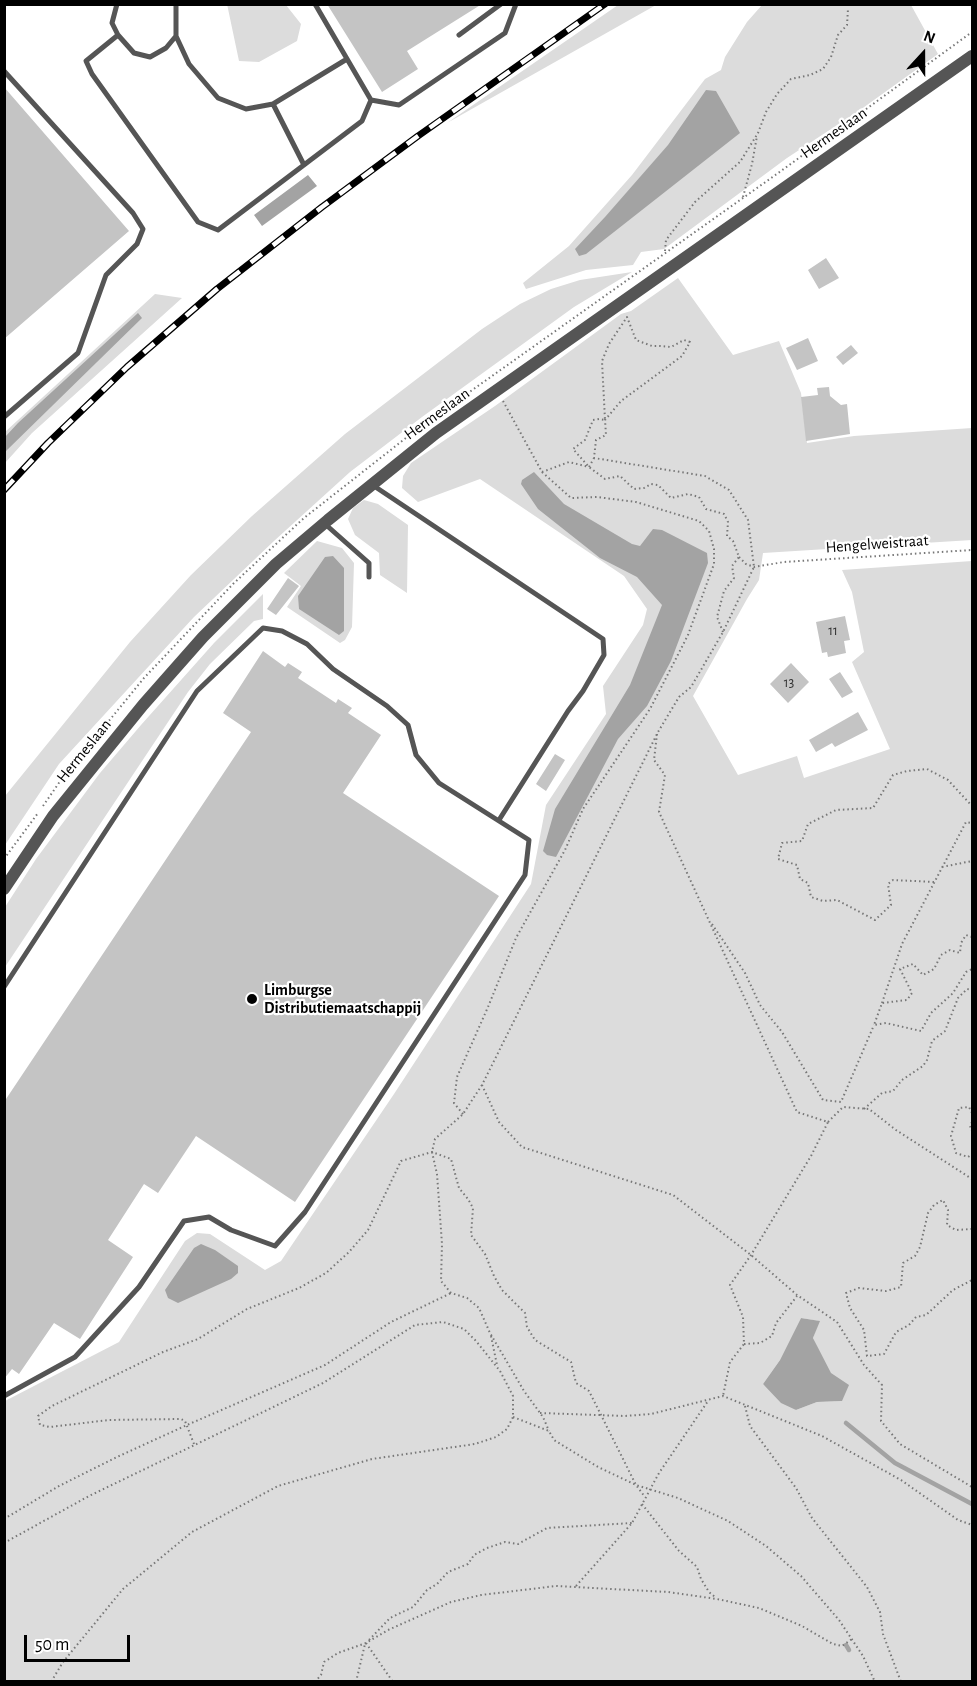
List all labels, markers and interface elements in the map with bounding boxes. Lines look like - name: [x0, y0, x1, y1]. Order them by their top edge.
- north arrow: [893, 24, 953, 84]
- text: N: [921, 28, 938, 47]
- street label: Hermeslaan: [797, 103, 871, 163]
- street label: Hermeslaan: [401, 384, 473, 444]
- street label: Hengelweistraat: [825, 531, 929, 557]
- house number: 11: [828, 623, 838, 639]
- house number: 13: [784, 675, 794, 691]
- street label: Hermeslaan: [53, 715, 115, 787]
- place label: Limburgse Distributiemaatschappij: [264, 980, 421, 1018]
- marker: Limburgse Distributiemaatschappij: [245, 992, 259, 1006]
- scale bar: [27, 1623, 134, 1661]
- text: 50 m: [35, 1636, 69, 1654]

